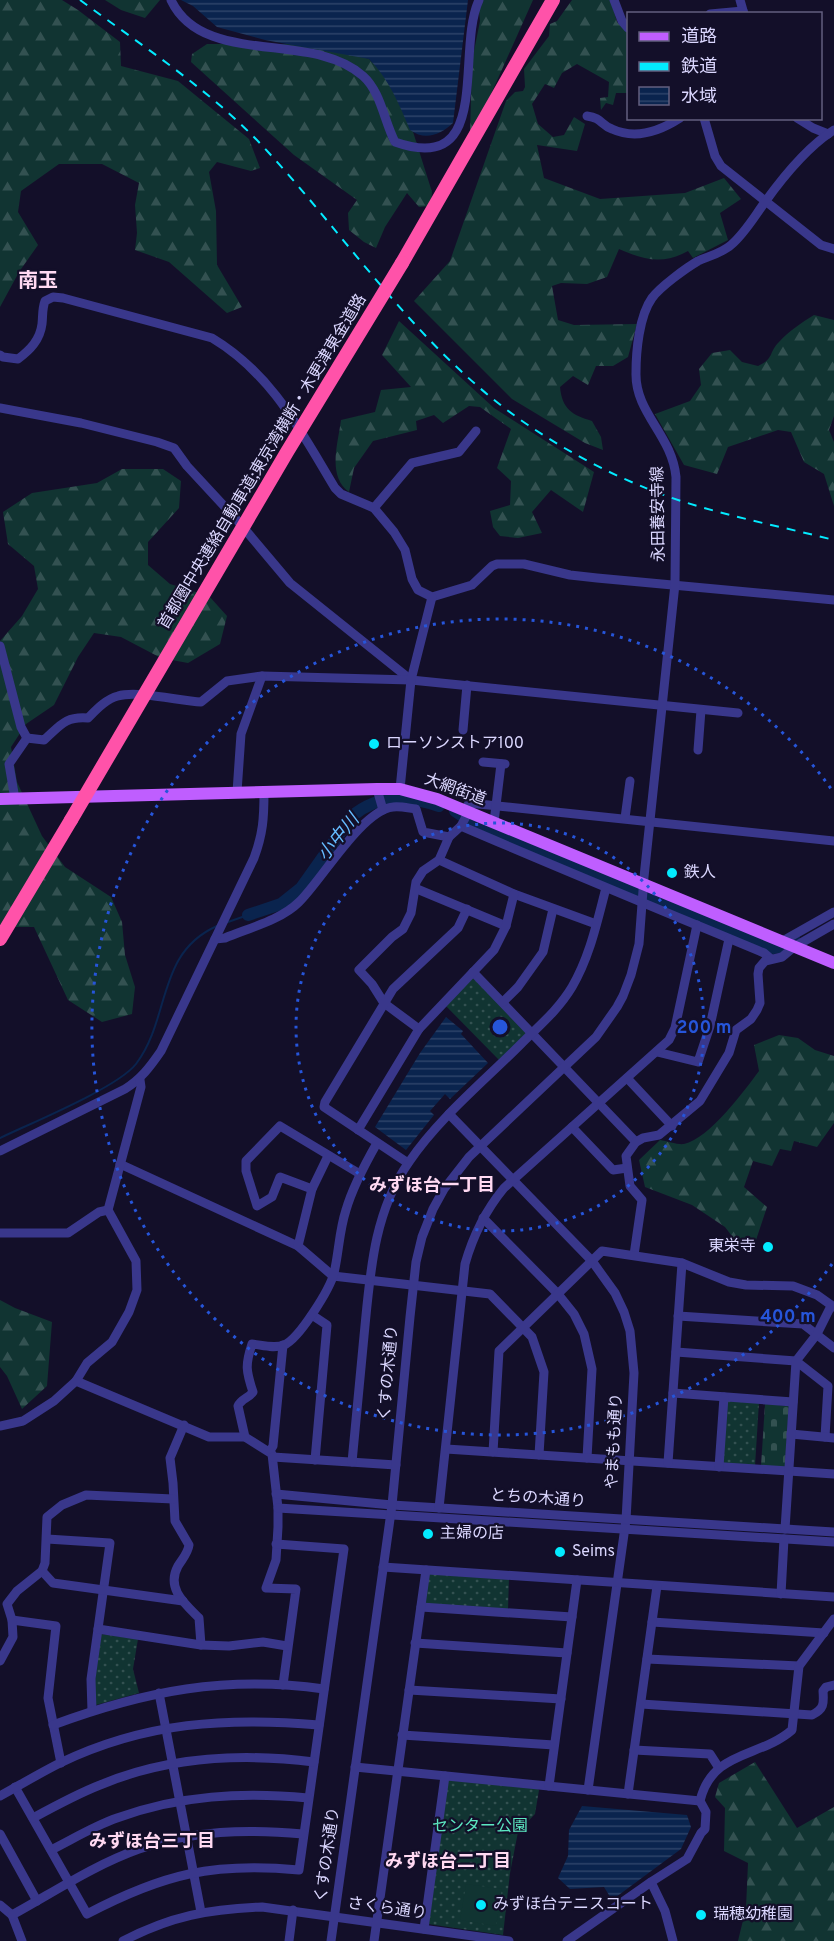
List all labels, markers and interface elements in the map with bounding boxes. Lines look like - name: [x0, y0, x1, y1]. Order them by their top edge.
- legend: [627, 12, 822, 120]
- text: 道路: [681, 26, 717, 49]
- text: 鉄道: [681, 56, 717, 79]
- text: 水域: [681, 86, 717, 109]
- district label: 南玉: [18, 269, 58, 295]
- street label: 首都圏中央連絡自動車道;東京湾横断・木更津東金道路: [155, 291, 371, 633]
- street label: 永田養安寺線: [648, 466, 670, 562]
- place label: ローソンストア100: [386, 734, 524, 754]
- marker: ローソンストア100: [367, 737, 381, 751]
- street label: 大網街道: [422, 770, 488, 810]
- water label: 小中川: [313, 808, 366, 866]
- place label: 鉄人: [684, 863, 716, 883]
- marker: 鉄人: [665, 866, 679, 880]
- centre of rings: [490, 1017, 510, 1037]
- text: 200 m: [676, 1017, 732, 1040]
- district label: みずほ台一丁目: [369, 1174, 495, 1198]
- place label: 東栄寺: [708, 1237, 756, 1257]
- marker: 東栄寺: [761, 1240, 775, 1254]
- text: 400 m: [760, 1306, 816, 1329]
- street label: くすの木通り: [375, 1324, 403, 1422]
- street label: やまもも通り: [603, 1393, 627, 1489]
- street label: とちの木通り: [489, 1486, 587, 1512]
- place label: 主婦の店: [440, 1524, 504, 1544]
- marker: 主婦の店: [421, 1527, 435, 1541]
- place label: Seims: [572, 1542, 615, 1562]
- marker: Seims: [553, 1545, 567, 1559]
- street label: くすの木通り: [311, 1806, 345, 1904]
- park label: センター公園: [432, 1817, 528, 1837]
- district label: みずほ台三丁目: [89, 1830, 215, 1854]
- district label: みずほ台二丁目: [385, 1850, 511, 1874]
- street label: さくら通り: [346, 1894, 428, 1924]
- place label: みずほ台テニスコート: [493, 1895, 653, 1915]
- marker: みずほ台テニスコート: [474, 1898, 488, 1912]
- place label: 瑞穂幼稚園: [713, 1905, 793, 1925]
- marker: 瑞穂幼稚園: [694, 1908, 708, 1922]

